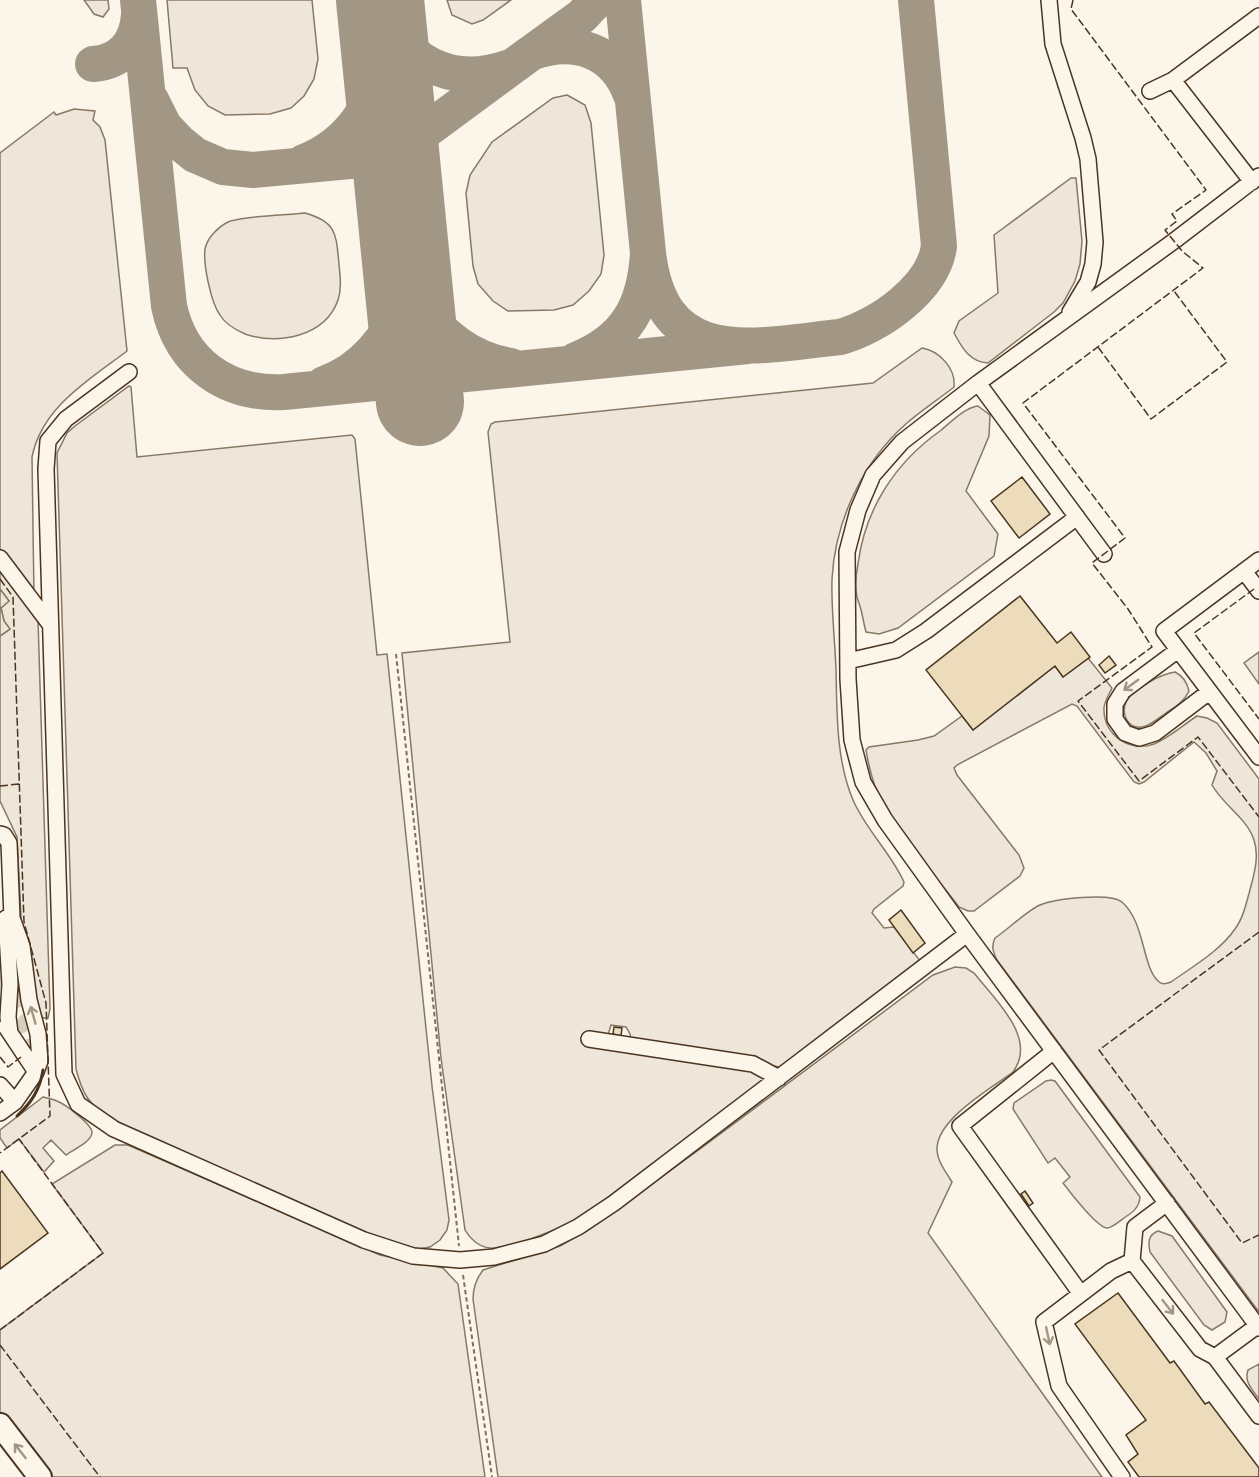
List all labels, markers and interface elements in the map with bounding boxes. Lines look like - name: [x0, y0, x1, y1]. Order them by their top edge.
- one-way arrow: [1124, 679, 1140, 691]
- one-way arrow: [27, 1006, 38, 1025]
- one-way arrow: [1161, 1299, 1174, 1315]
- one-way arrow: [1042, 1326, 1054, 1345]
- one-way arrow: [14, 1443, 27, 1459]

